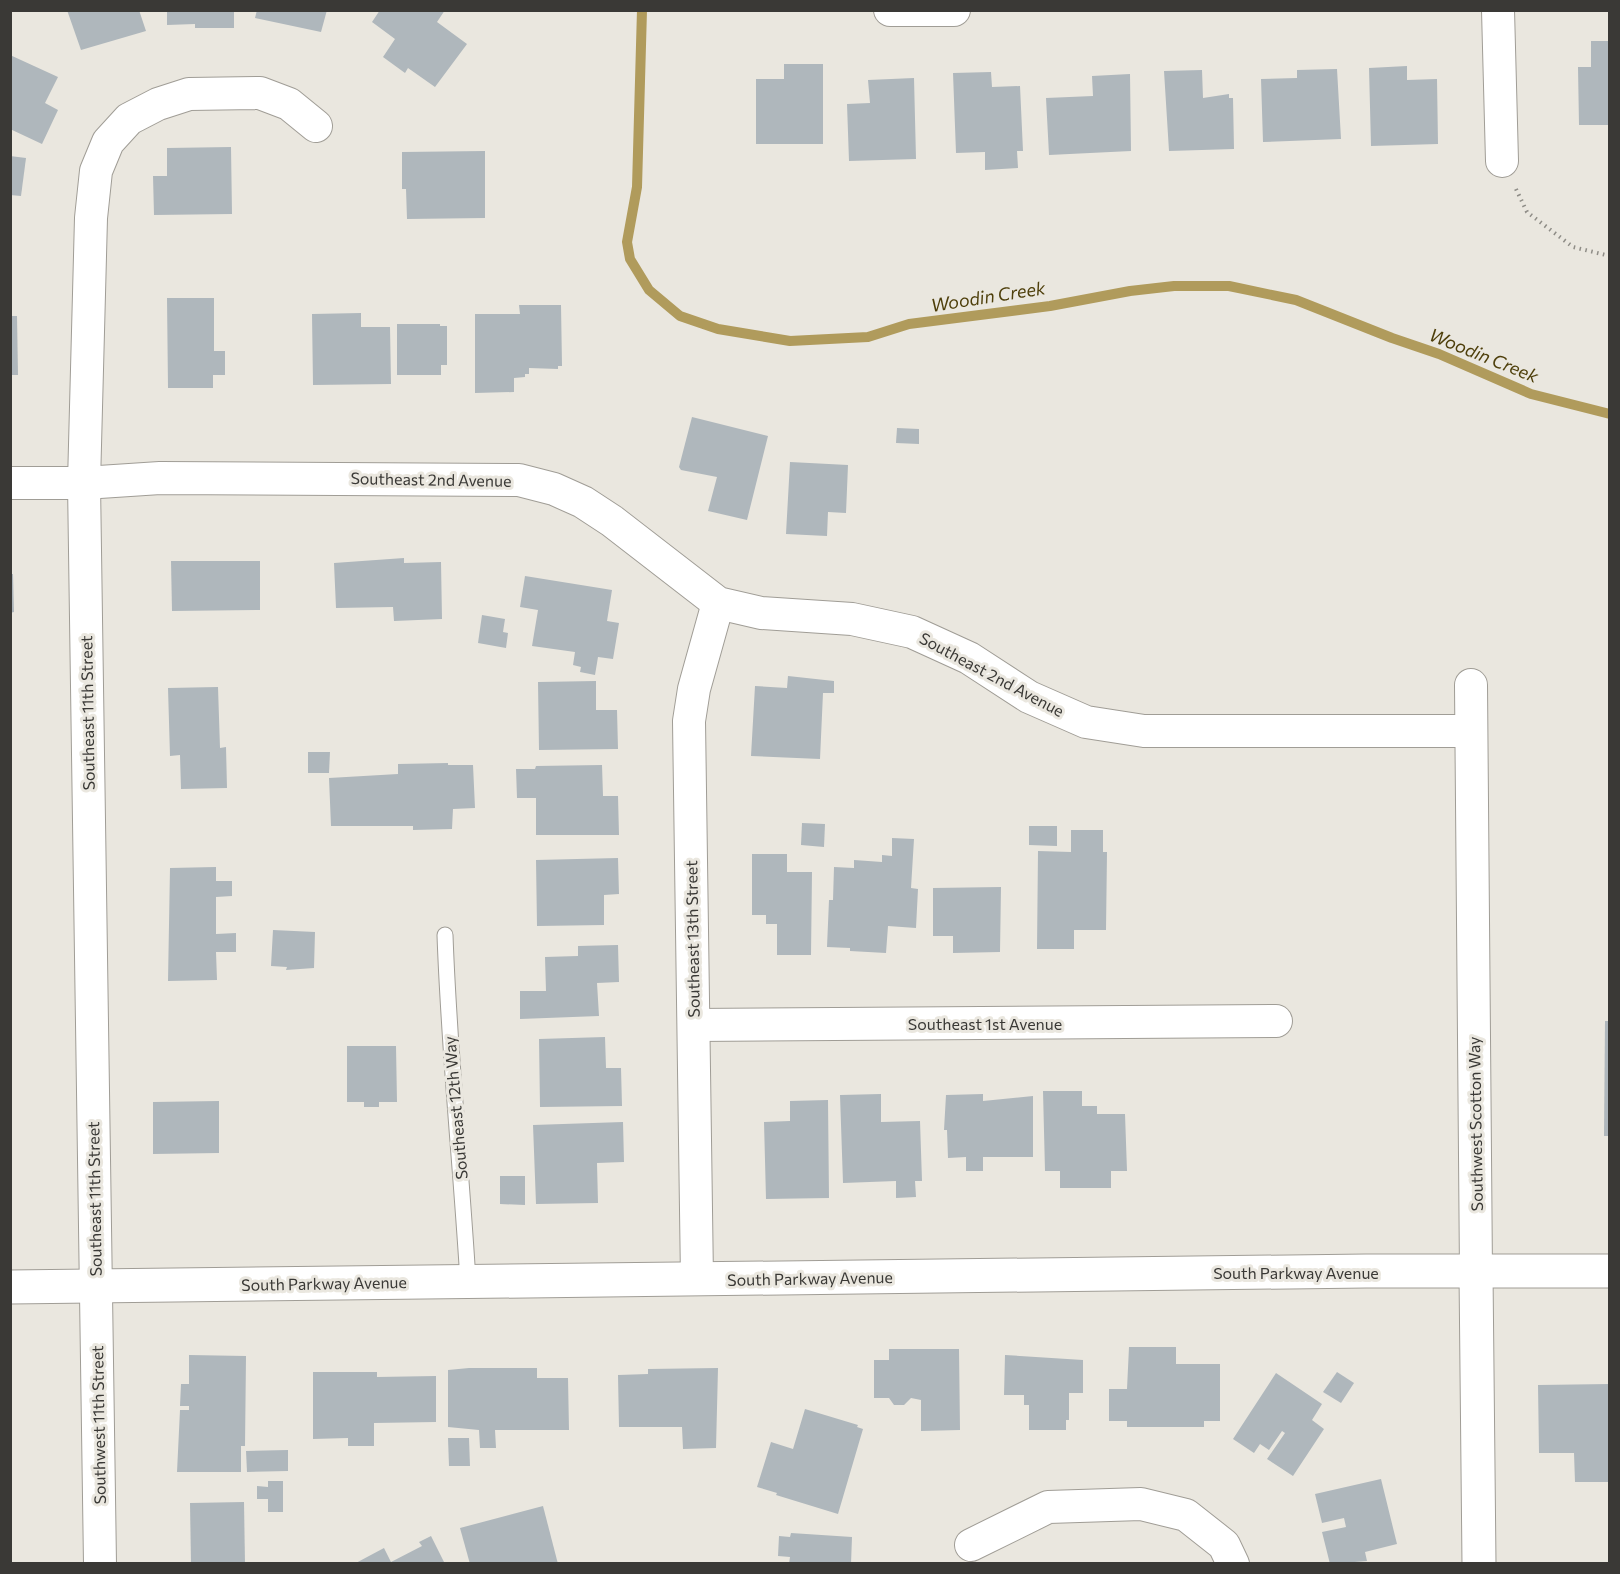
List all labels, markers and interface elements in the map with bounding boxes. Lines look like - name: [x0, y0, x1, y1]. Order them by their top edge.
- water label: Woodin Creek: [929, 276, 1048, 316]
- water label: Woodin Creek: [1426, 323, 1543, 387]
- street label: Southeast 2nd Avenue: [350, 468, 512, 490]
- street label: Southeast 2nd Avenue: [916, 628, 1068, 720]
- street label: Southeast 11th Street: [76, 635, 98, 791]
- street label: Southeast 13th Street: [681, 860, 703, 1018]
- street label: Southeast 1st Avenue: [908, 1014, 1062, 1033]
- street label: Southeast 12th Way: [439, 1036, 471, 1180]
- street label: Southwest Scotton Way: [1464, 1036, 1486, 1212]
- street label: Southeast 11th Street: [83, 1121, 105, 1277]
- street label: South Parkway Avenue: [1213, 1263, 1379, 1282]
- street label: South Parkway Avenue: [727, 1267, 893, 1289]
- street label: South Parkway Avenue: [241, 1272, 407, 1294]
- street label: Southwest 11th Street: [87, 1345, 109, 1505]

